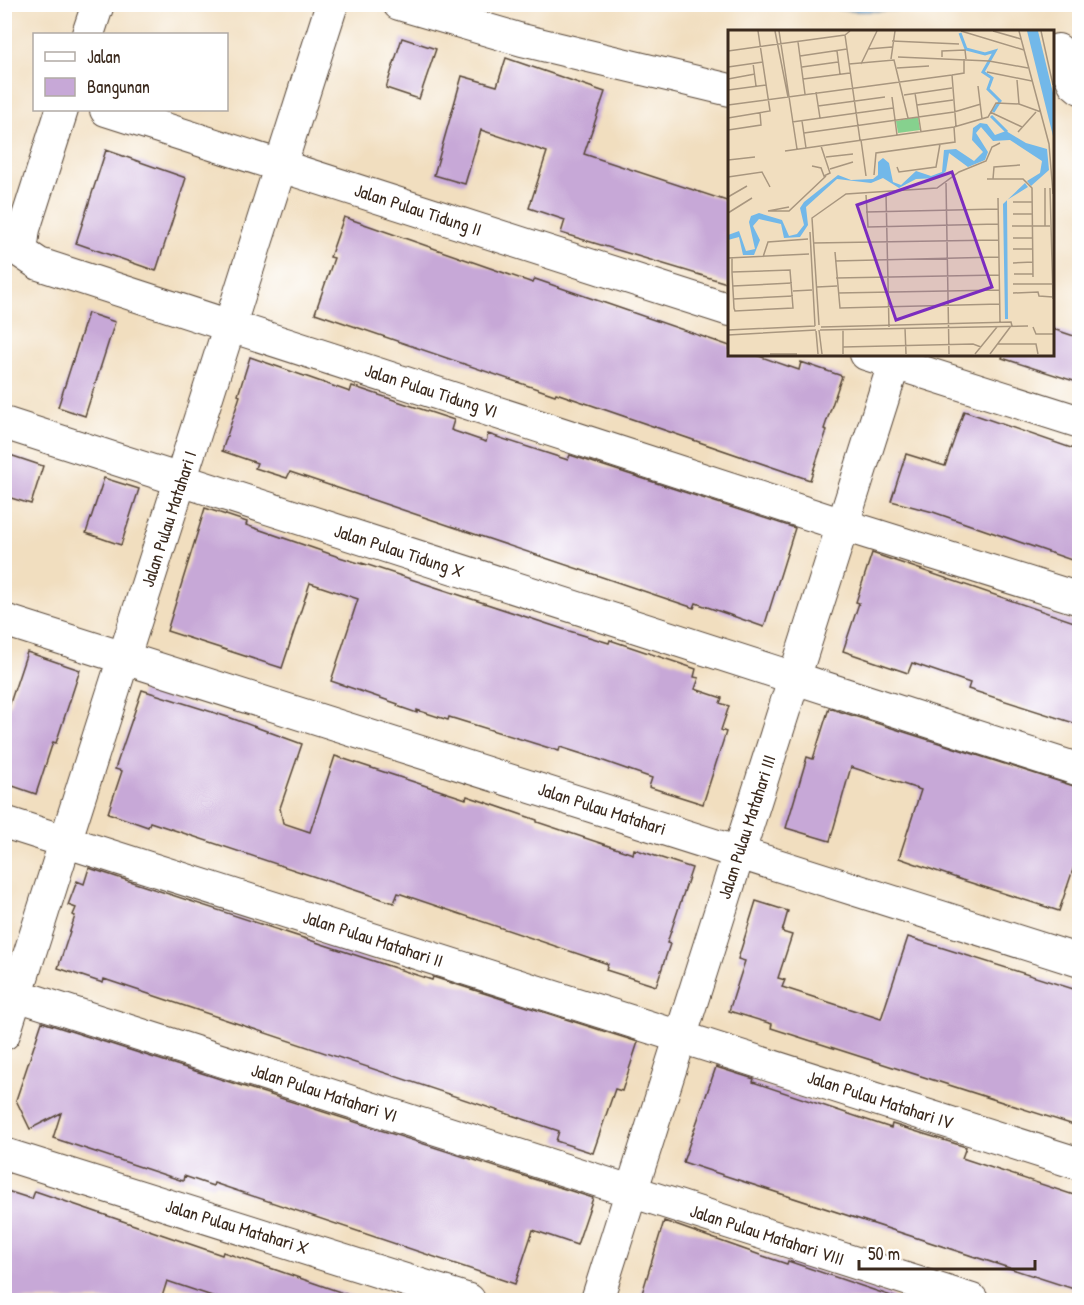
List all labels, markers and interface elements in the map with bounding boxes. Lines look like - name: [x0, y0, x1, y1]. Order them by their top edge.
- inset map: [728, 30, 1054, 356]
- legend: [33, 33, 228, 111]
- text: Jalan: [87, 44, 121, 69]
- text: Bangunan: [87, 74, 150, 99]
- street label: Jalan Pulau Tidung II: [351, 177, 485, 242]
- street label: Jalan Pulau Tidung VI: [362, 357, 501, 424]
- street label: Jalan Pulau Matahari I: [135, 448, 202, 590]
- street label: Jalan Pulau Tidung X: [331, 518, 467, 583]
- street label: Jalan Pulau Matahari III: [711, 752, 782, 902]
- street label: Jalan Pulau Matahari: [535, 776, 669, 841]
- street label: Jalan Pulau Matahari II: [300, 904, 446, 973]
- street label: Jalan Pulau Matahari VI: [248, 1057, 400, 1128]
- street label: Jalan Pulau Matahari IV: [804, 1064, 957, 1135]
- street label: Jalan Pulau Matahari X: [163, 1193, 312, 1260]
- street label: Jalan Pulau Matahari VIII: [687, 1198, 847, 1271]
- scale bar: [859, 1233, 1034, 1271]
- text: 50 m: [868, 1241, 900, 1266]

